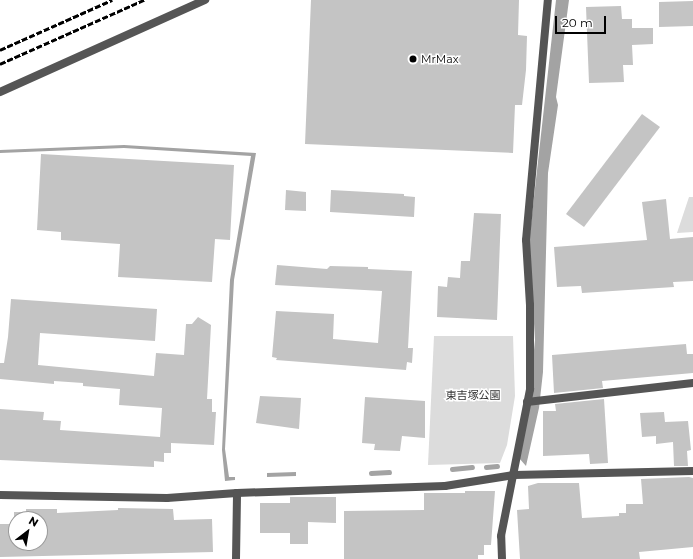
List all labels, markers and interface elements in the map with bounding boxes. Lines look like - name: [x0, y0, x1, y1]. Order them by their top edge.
- scale bar: [557, 8, 608, 34]
- text: 20 m: [562, 15, 593, 30]
- place label: MrMax: [421, 52, 459, 66]
- marker: MrMax: [408, 54, 418, 64]
- park label: 東吉塚公園: [446, 388, 500, 402]
- north arrow: [8, 511, 48, 551]
- text: N: [26, 513, 41, 530]

